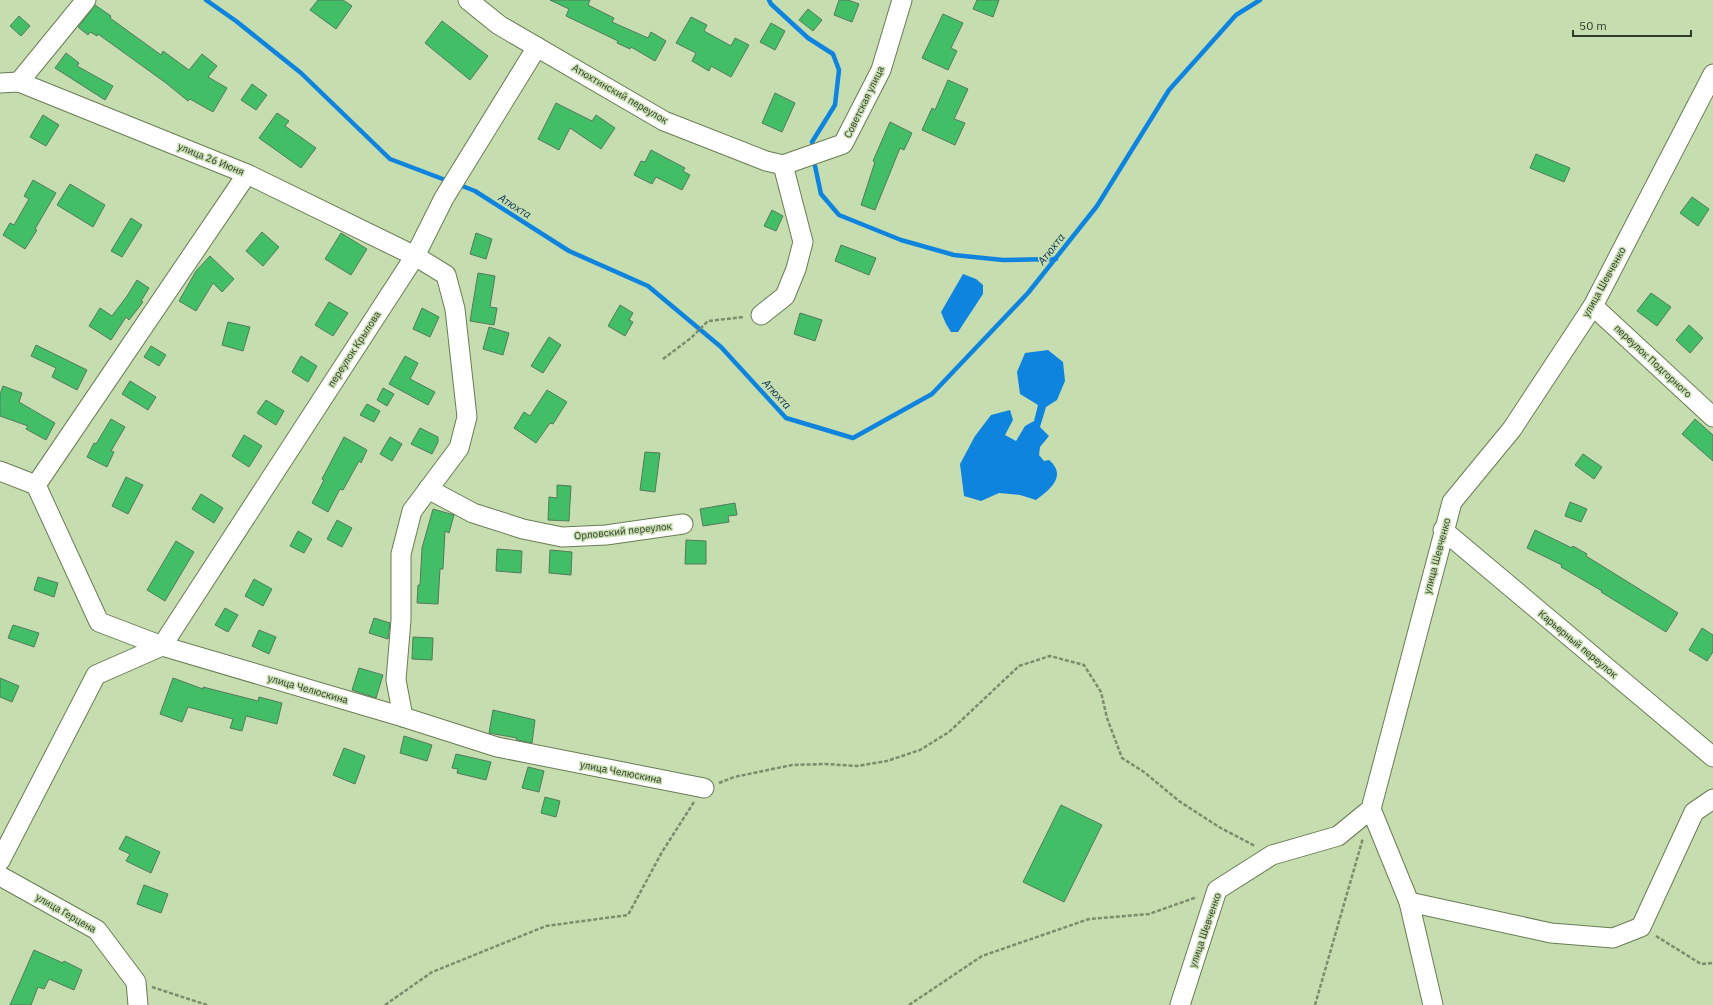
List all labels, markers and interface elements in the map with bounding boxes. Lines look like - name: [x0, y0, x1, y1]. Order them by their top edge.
- scale bar: [1573, 12, 1691, 38]
- text: 50 m: [1579, 18, 1607, 33]
- street label: Атюхтинский переулок: [570, 61, 671, 127]
- street label: Советская улица: [841, 63, 887, 140]
- street label: улица 26 Июня: [176, 140, 246, 178]
- water label: Атюхта: [495, 190, 534, 222]
- water label: Атюхта: [1034, 230, 1068, 268]
- street label: улица Шевченко: [1579, 244, 1629, 319]
- street label: переулок Крылова: [325, 308, 384, 390]
- street label: переулок Подгорного: [1611, 322, 1695, 401]
- water label: Атюхта: [759, 375, 794, 412]
- street label: улица Шевченко: [1421, 516, 1454, 596]
- street label: Орловский переулок: [573, 519, 673, 543]
- street label: Карьерный переулок: [1536, 607, 1621, 681]
- street label: улица Челюскина: [266, 671, 350, 707]
- street label: улица Челюскина: [579, 758, 664, 786]
- street label: улица Герцена: [33, 890, 99, 936]
- street label: улица Шевченко: [1186, 890, 1224, 969]

